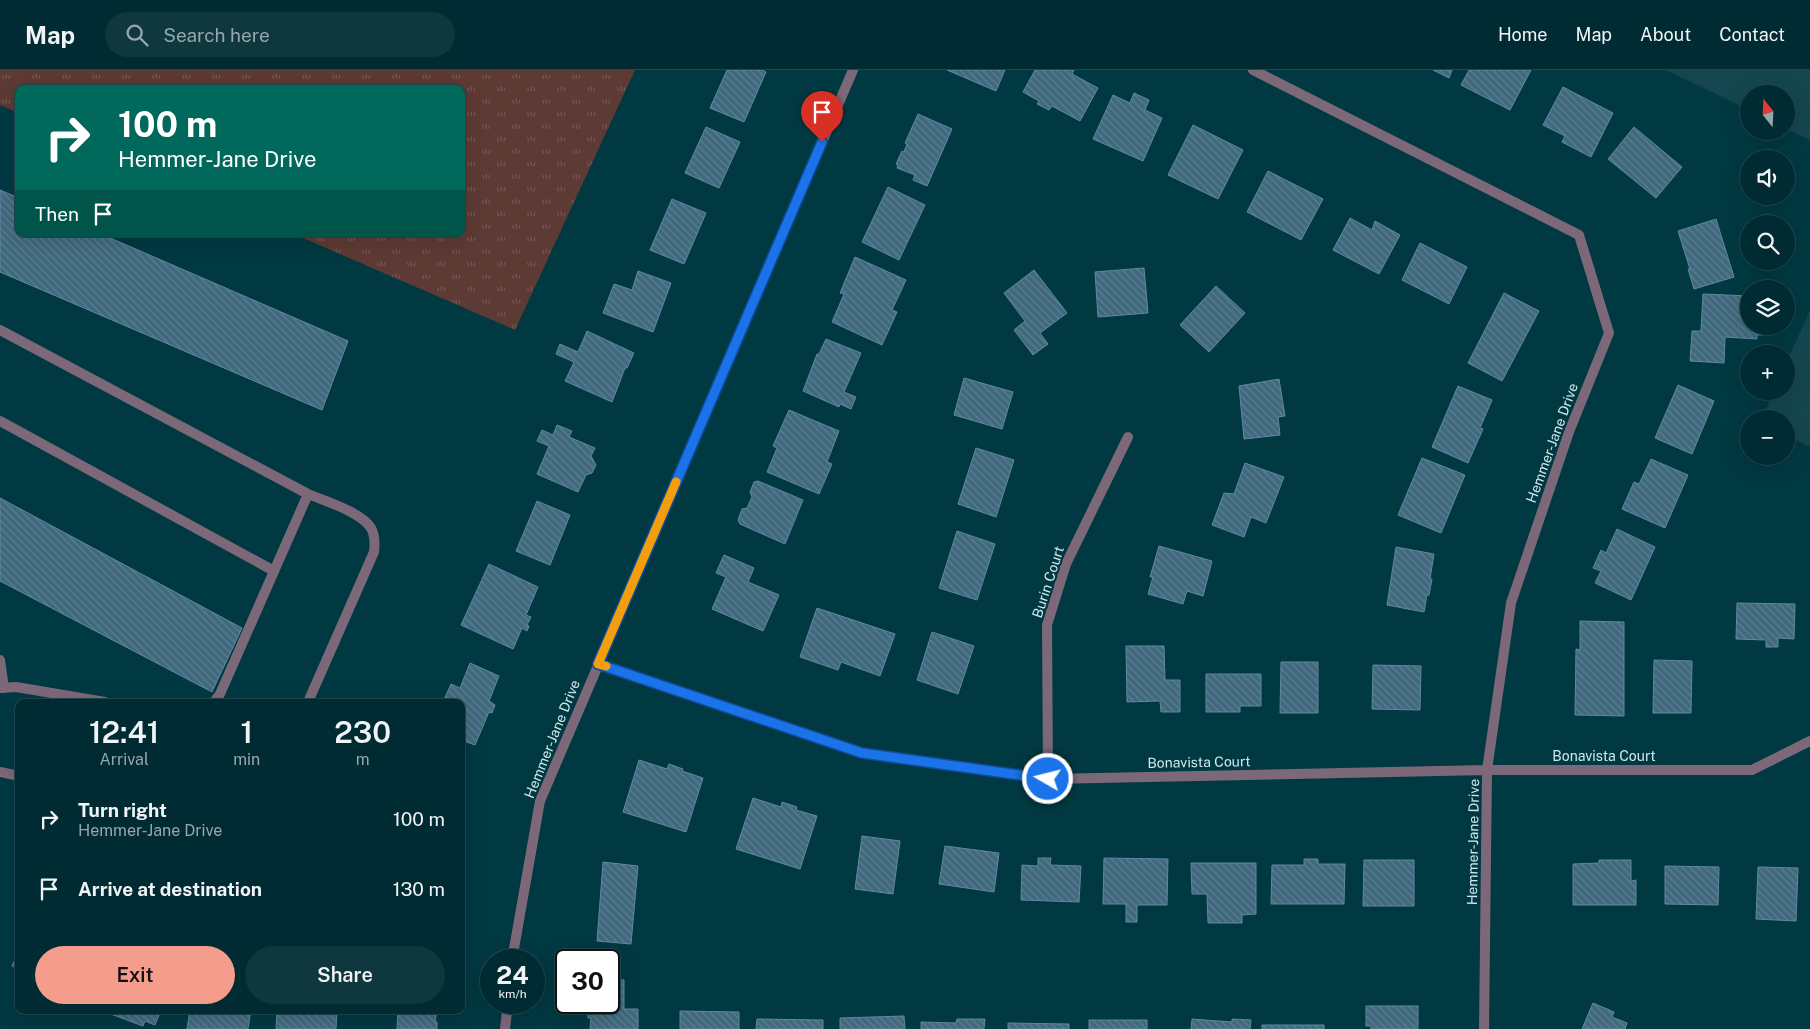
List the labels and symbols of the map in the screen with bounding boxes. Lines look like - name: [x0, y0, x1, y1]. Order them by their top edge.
- north arrow: [1740, 85, 1795, 140]
- pin: [801, 91, 843, 142]
- street label: Hemmer-Jane Drive: [1523, 381, 1581, 505]
- street label: Burin Court: [1029, 544, 1067, 620]
- street label: Hemmer-Jane Drive: [521, 677, 583, 801]
- street label: Bonavista Court: [1552, 748, 1656, 764]
- position arrow: [1021, 752, 1073, 804]
- street label: Bonavista Court: [1147, 753, 1251, 771]
- street label: Hemmer-Jane Drive: [1464, 779, 1482, 905]
- speed limit sign: 30: [555, 949, 620, 1014]

